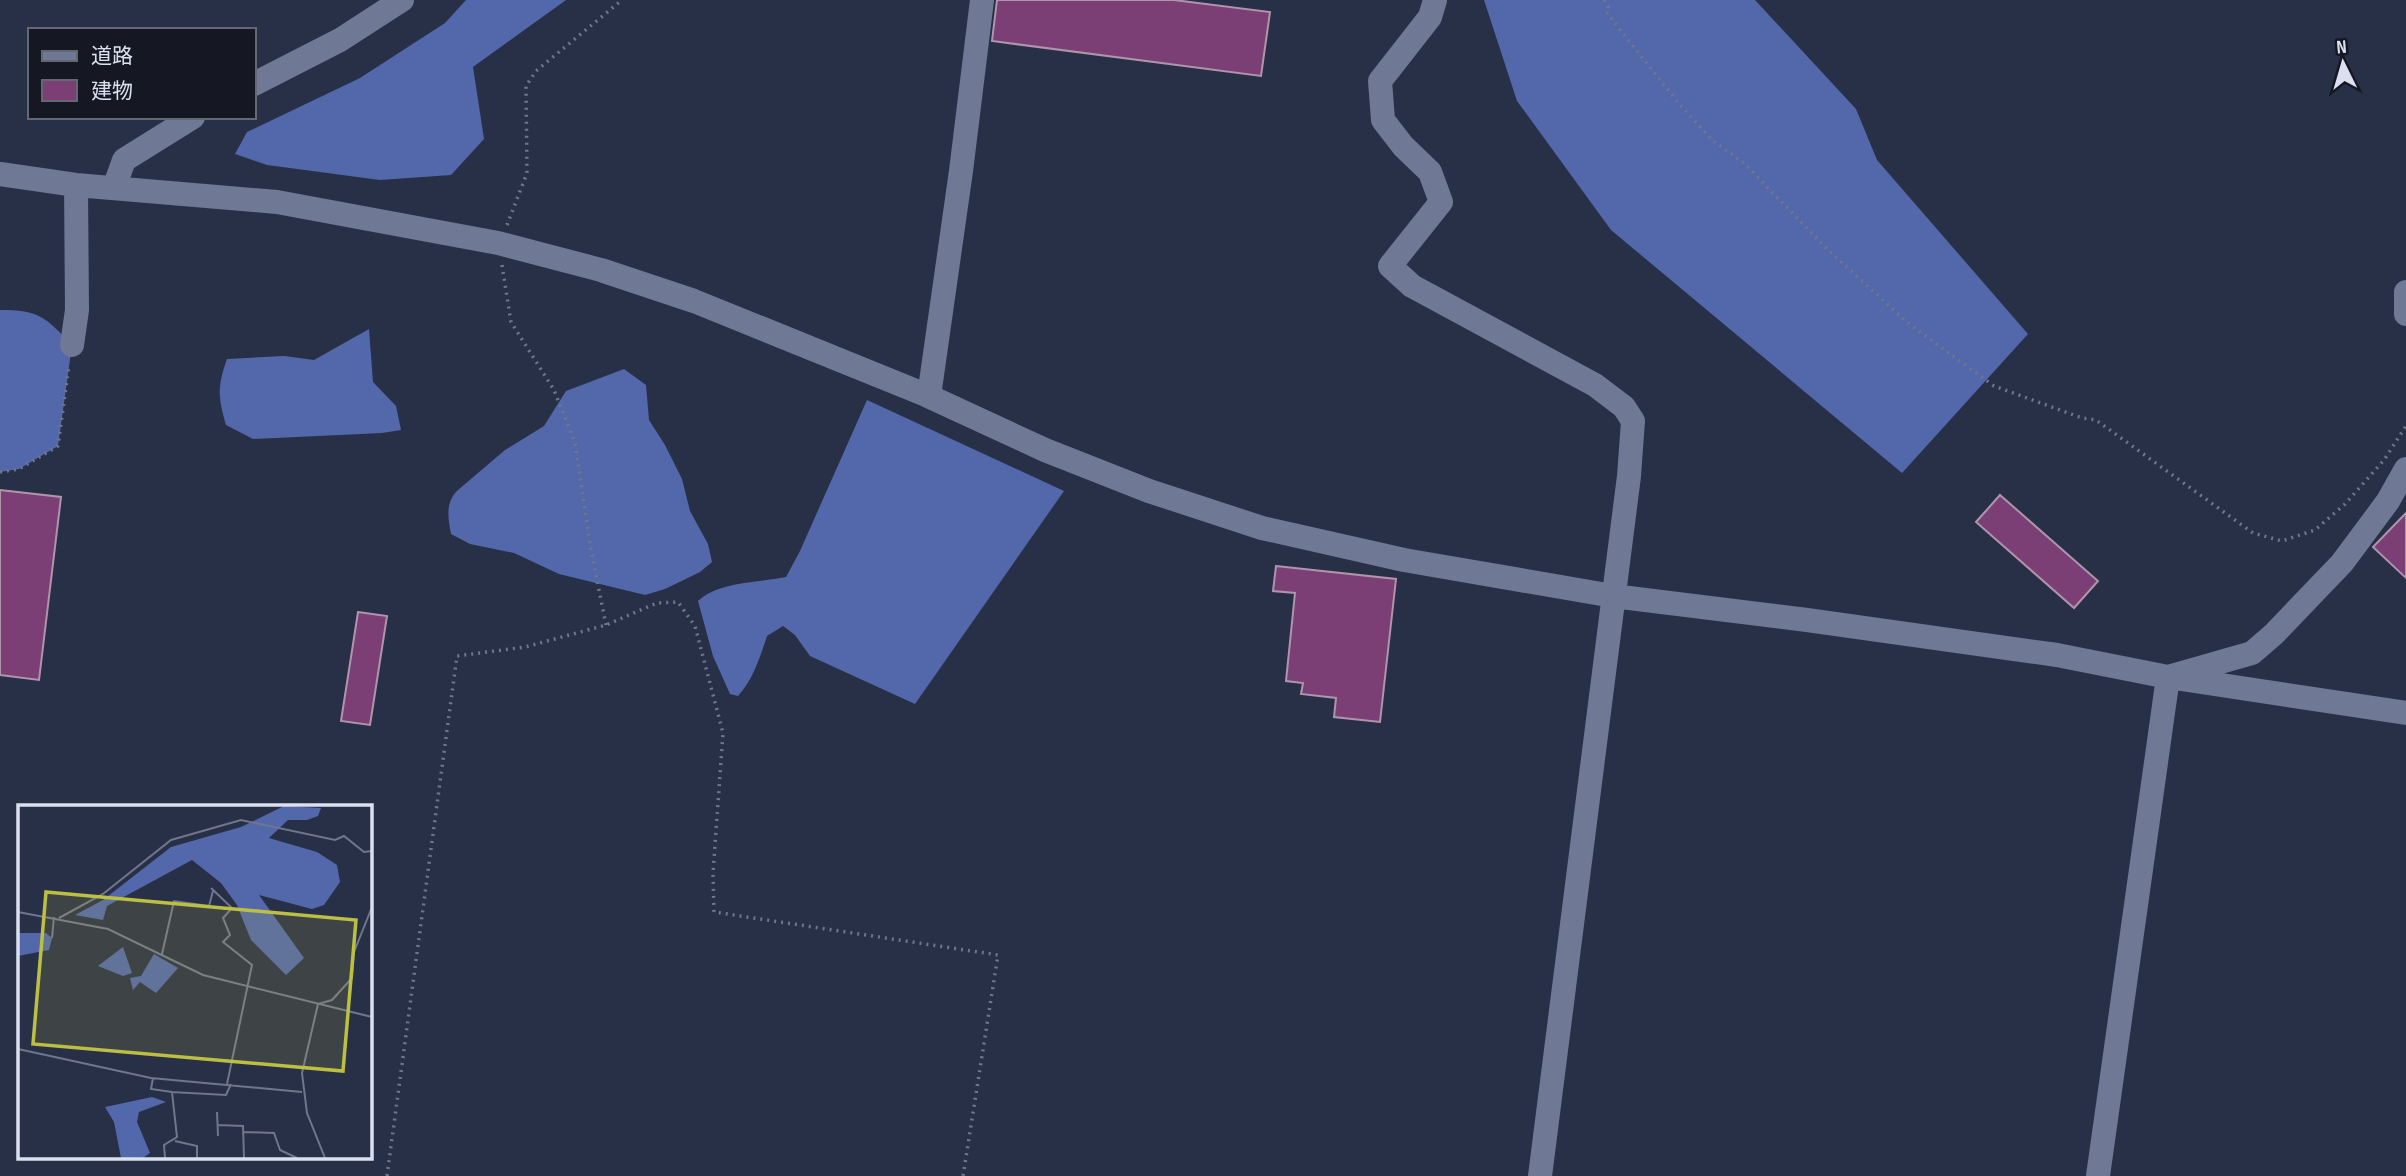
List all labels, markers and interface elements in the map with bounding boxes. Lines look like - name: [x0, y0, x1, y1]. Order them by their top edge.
- legend: [28, 28, 256, 119]
- north arrow: [2308, 28, 2378, 98]
- text: N: [2336, 36, 2348, 59]
- text: 道路: [91, 44, 133, 69]
- text: 建物: [91, 79, 133, 104]
- inset map: [18, 805, 371, 1158]

